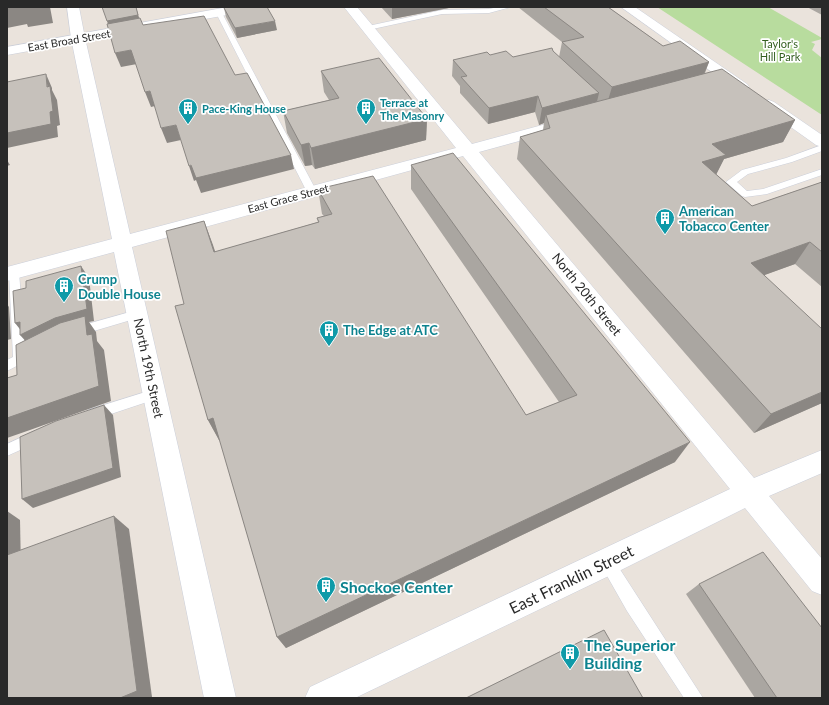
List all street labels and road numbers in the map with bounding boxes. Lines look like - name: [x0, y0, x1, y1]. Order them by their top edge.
- street label: East Broad Street: [27, 26, 111, 54]
- street label: East Grace Street: [246, 181, 330, 215]
- street label: North 20th Street: [549, 249, 625, 339]
- street label: North 19th Street: [131, 317, 167, 420]
- street label: East Franklin Street: [506, 541, 636, 617]

